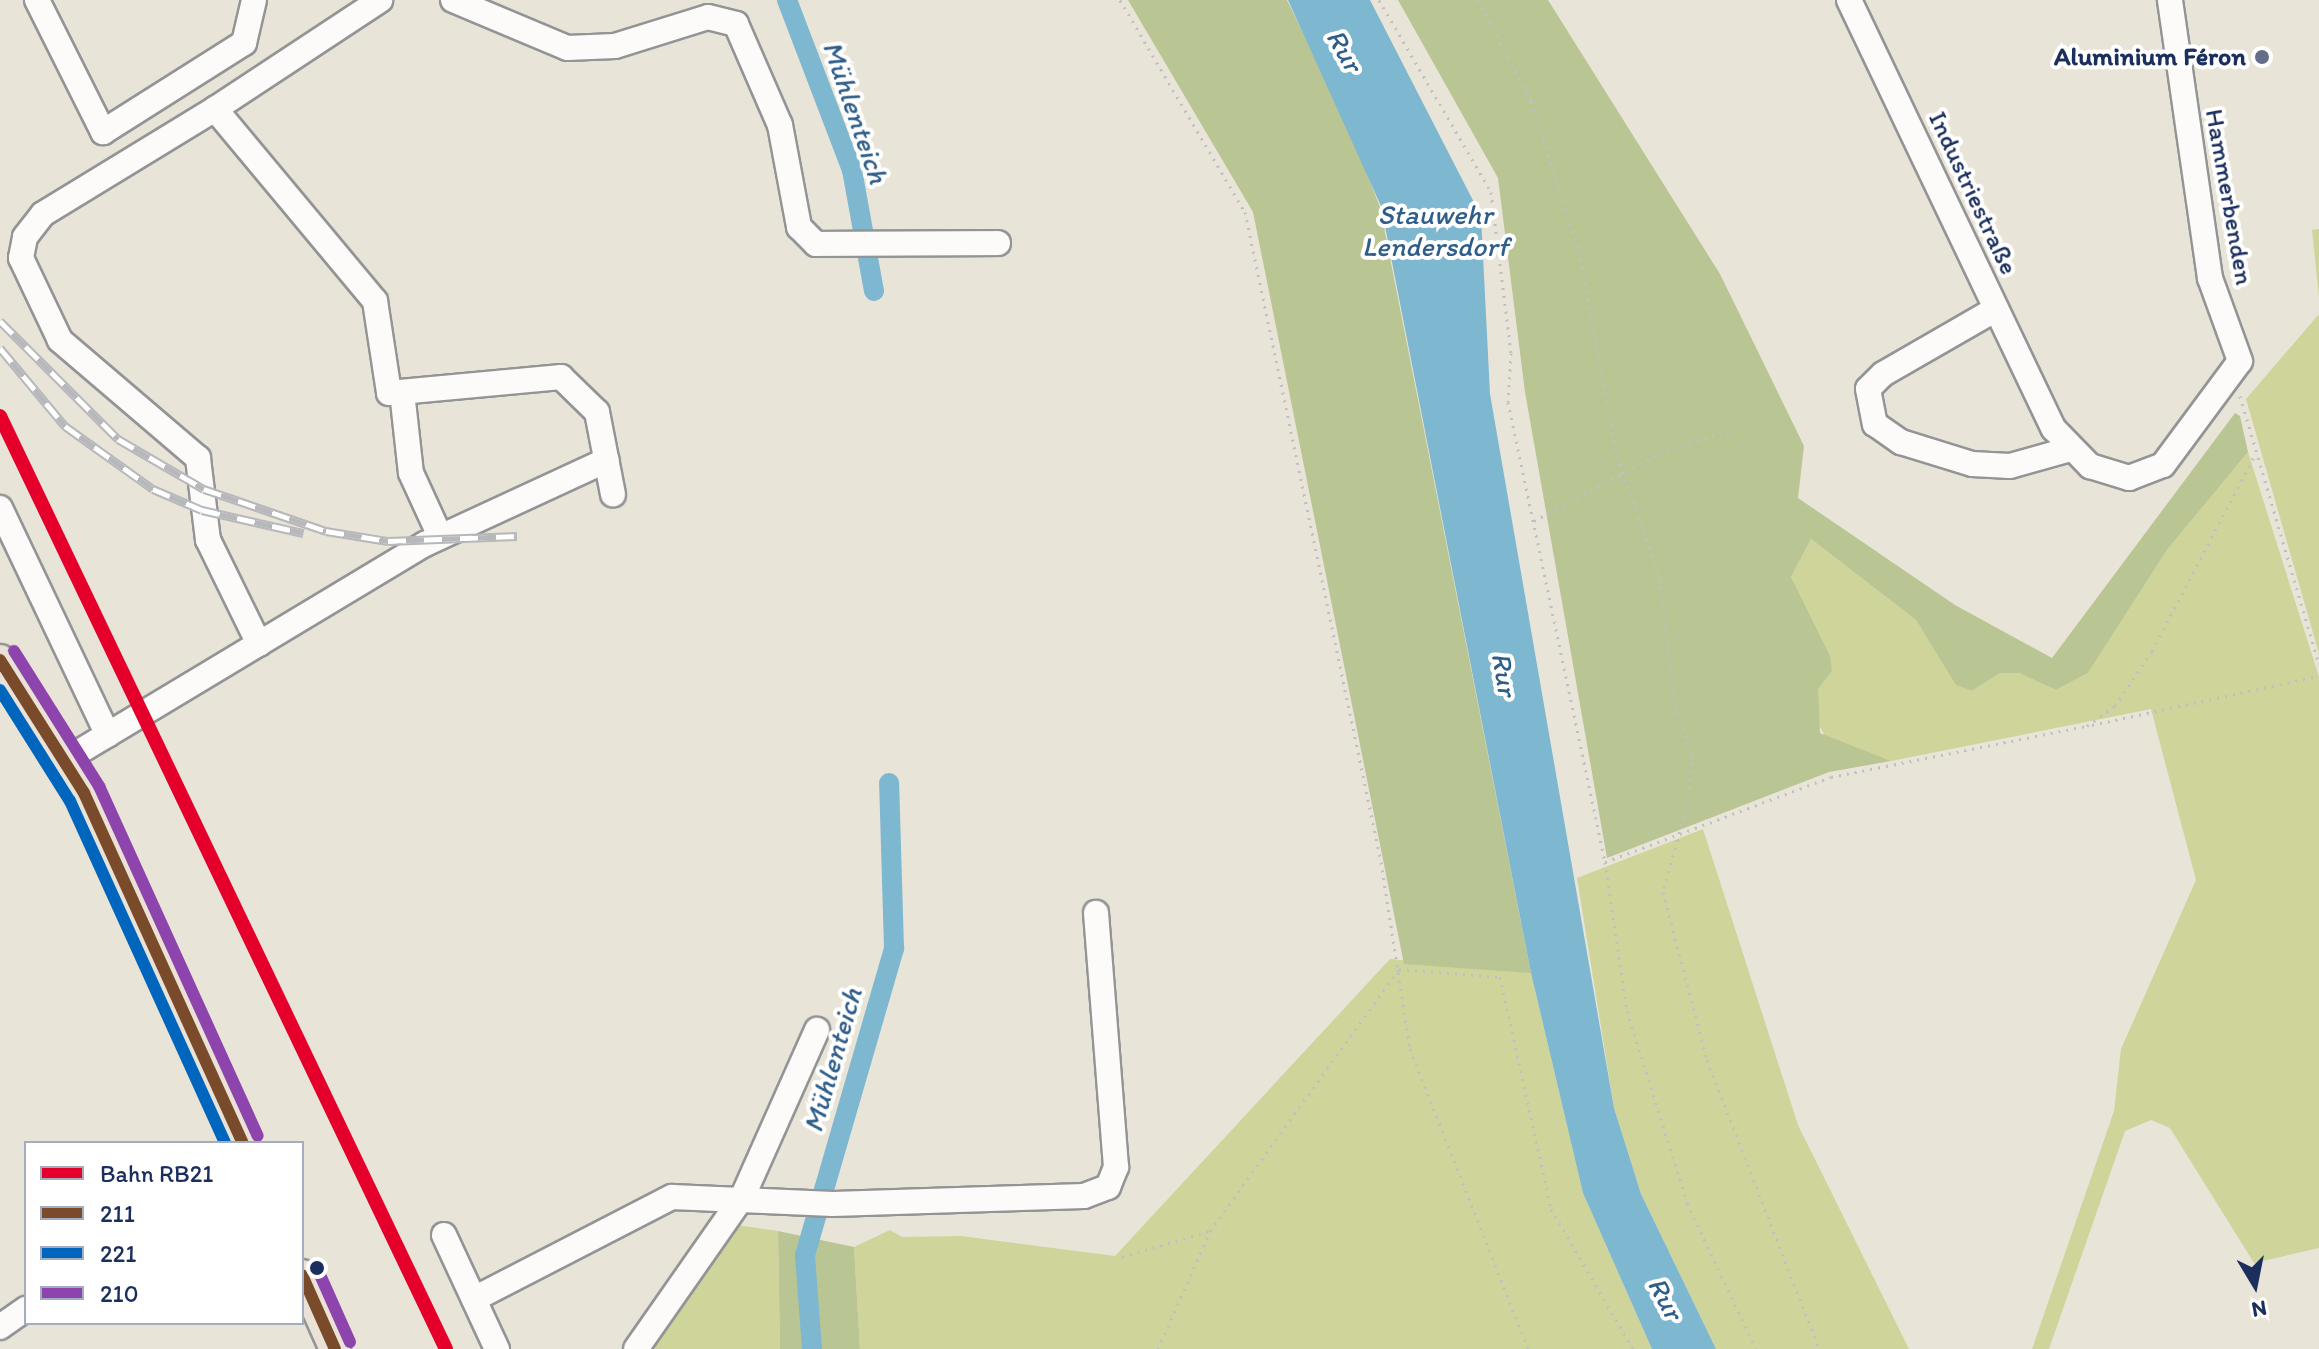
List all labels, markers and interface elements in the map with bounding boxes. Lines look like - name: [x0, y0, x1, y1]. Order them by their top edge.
- water label: Rur: [1320, 23, 1370, 77]
- water label: Mühlenteich: [816, 36, 896, 188]
- place label: Aluminium Féron: [2054, 41, 2246, 73]
- marker: Aluminium Féron: [2253, 48, 2271, 66]
- street label: Industriestraße: [1922, 107, 2024, 279]
- street label: Hammerbenden: [2198, 107, 2260, 287]
- water label: Stauwehr Lendersdorf: [1362, 197, 1508, 263]
- water label: Rur: [1485, 650, 1525, 698]
- water label: Mühlenteich: [795, 984, 869, 1136]
- legend: [24, 1141, 304, 1325]
- text: Bahn RB21: [100, 1159, 213, 1188]
- text: 211: [100, 1199, 135, 1228]
- text: 221: [100, 1239, 136, 1268]
- north arrow: [2215, 1245, 2295, 1325]
- unlabelled marker: [309, 1260, 325, 1276]
- water label: Rur: [1641, 1271, 1691, 1325]
- text: 210: [100, 1279, 139, 1308]
- text: N: [2250, 1295, 2269, 1324]

